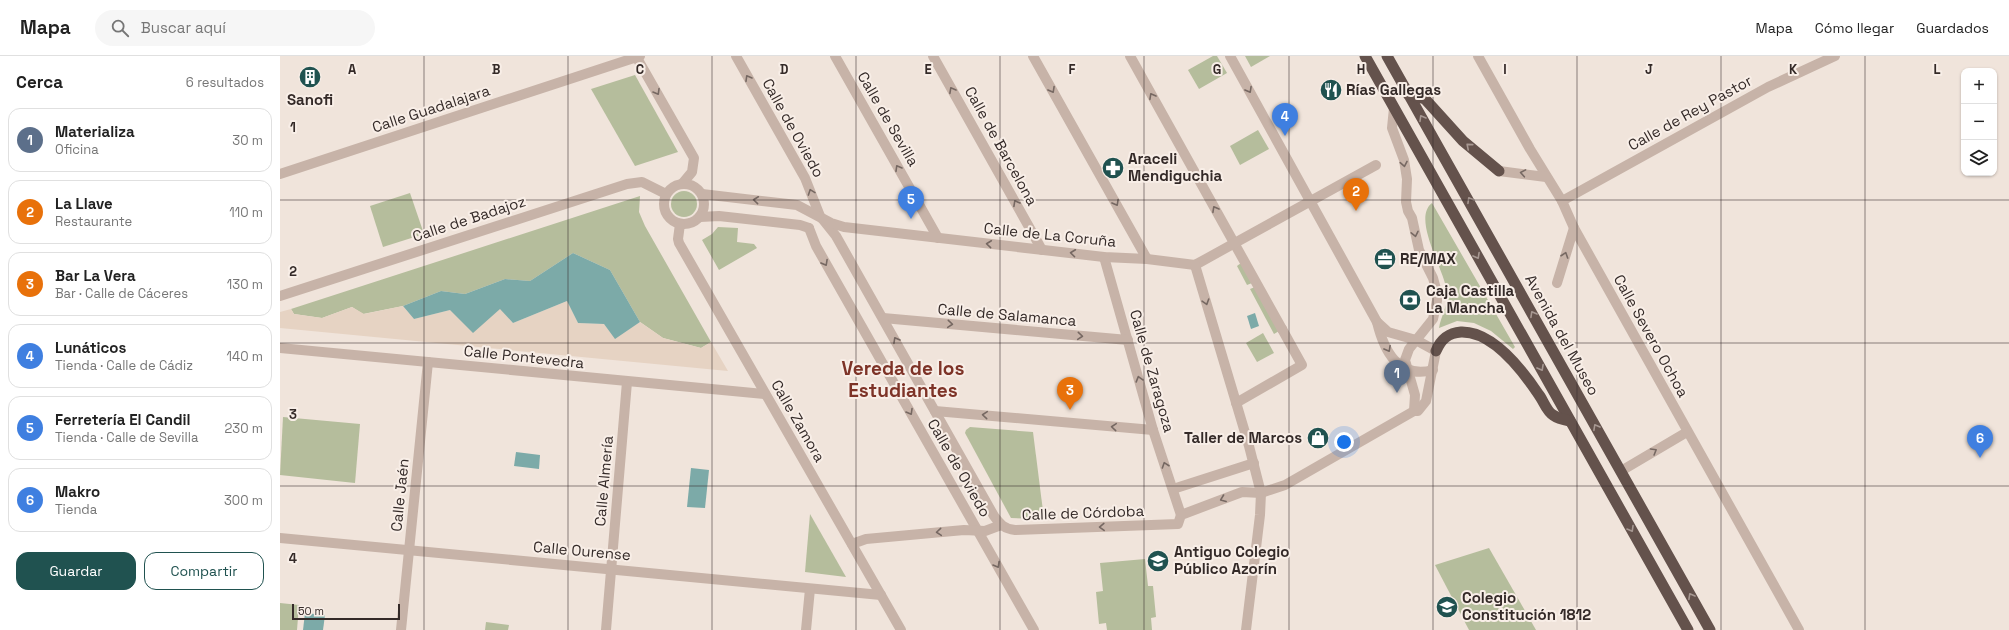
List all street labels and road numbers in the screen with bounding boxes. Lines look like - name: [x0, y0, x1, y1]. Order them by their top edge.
- street label: Calle de Sevilla: [854, 68, 923, 170]
- street label: Calle de Rey Pastor: [1624, 70, 1755, 155]
- street label: Calle de Oviedo: [758, 75, 828, 181]
- street label: Calle Guadalajara: [370, 80, 493, 137]
- street label: Calle de Barcelona: [961, 83, 1042, 209]
- street label: Calle de Badajoz: [410, 191, 528, 246]
- street label: Calle de La Coruña: [983, 218, 1118, 251]
- street label: Avenida del Museo: [1521, 271, 1604, 398]
- street label: Calle Severo Ochoa: [1610, 271, 1693, 401]
- street label: Calle de Salamanca: [937, 299, 1078, 330]
- street label: Calle de Zaragoza: [1126, 307, 1179, 435]
- street label: Calle Pontevedra: [463, 341, 586, 372]
- street label: Calle Zamora: [767, 376, 830, 466]
- street label: Calle de Oviedo: [924, 415, 995, 520]
- street label: Calle Almería: [590, 434, 617, 527]
- street label: Calle Jaén: [386, 457, 413, 532]
- street label: Calle de Córdoba: [1022, 501, 1145, 524]
- street label: Calle Ourense: [532, 537, 632, 564]

